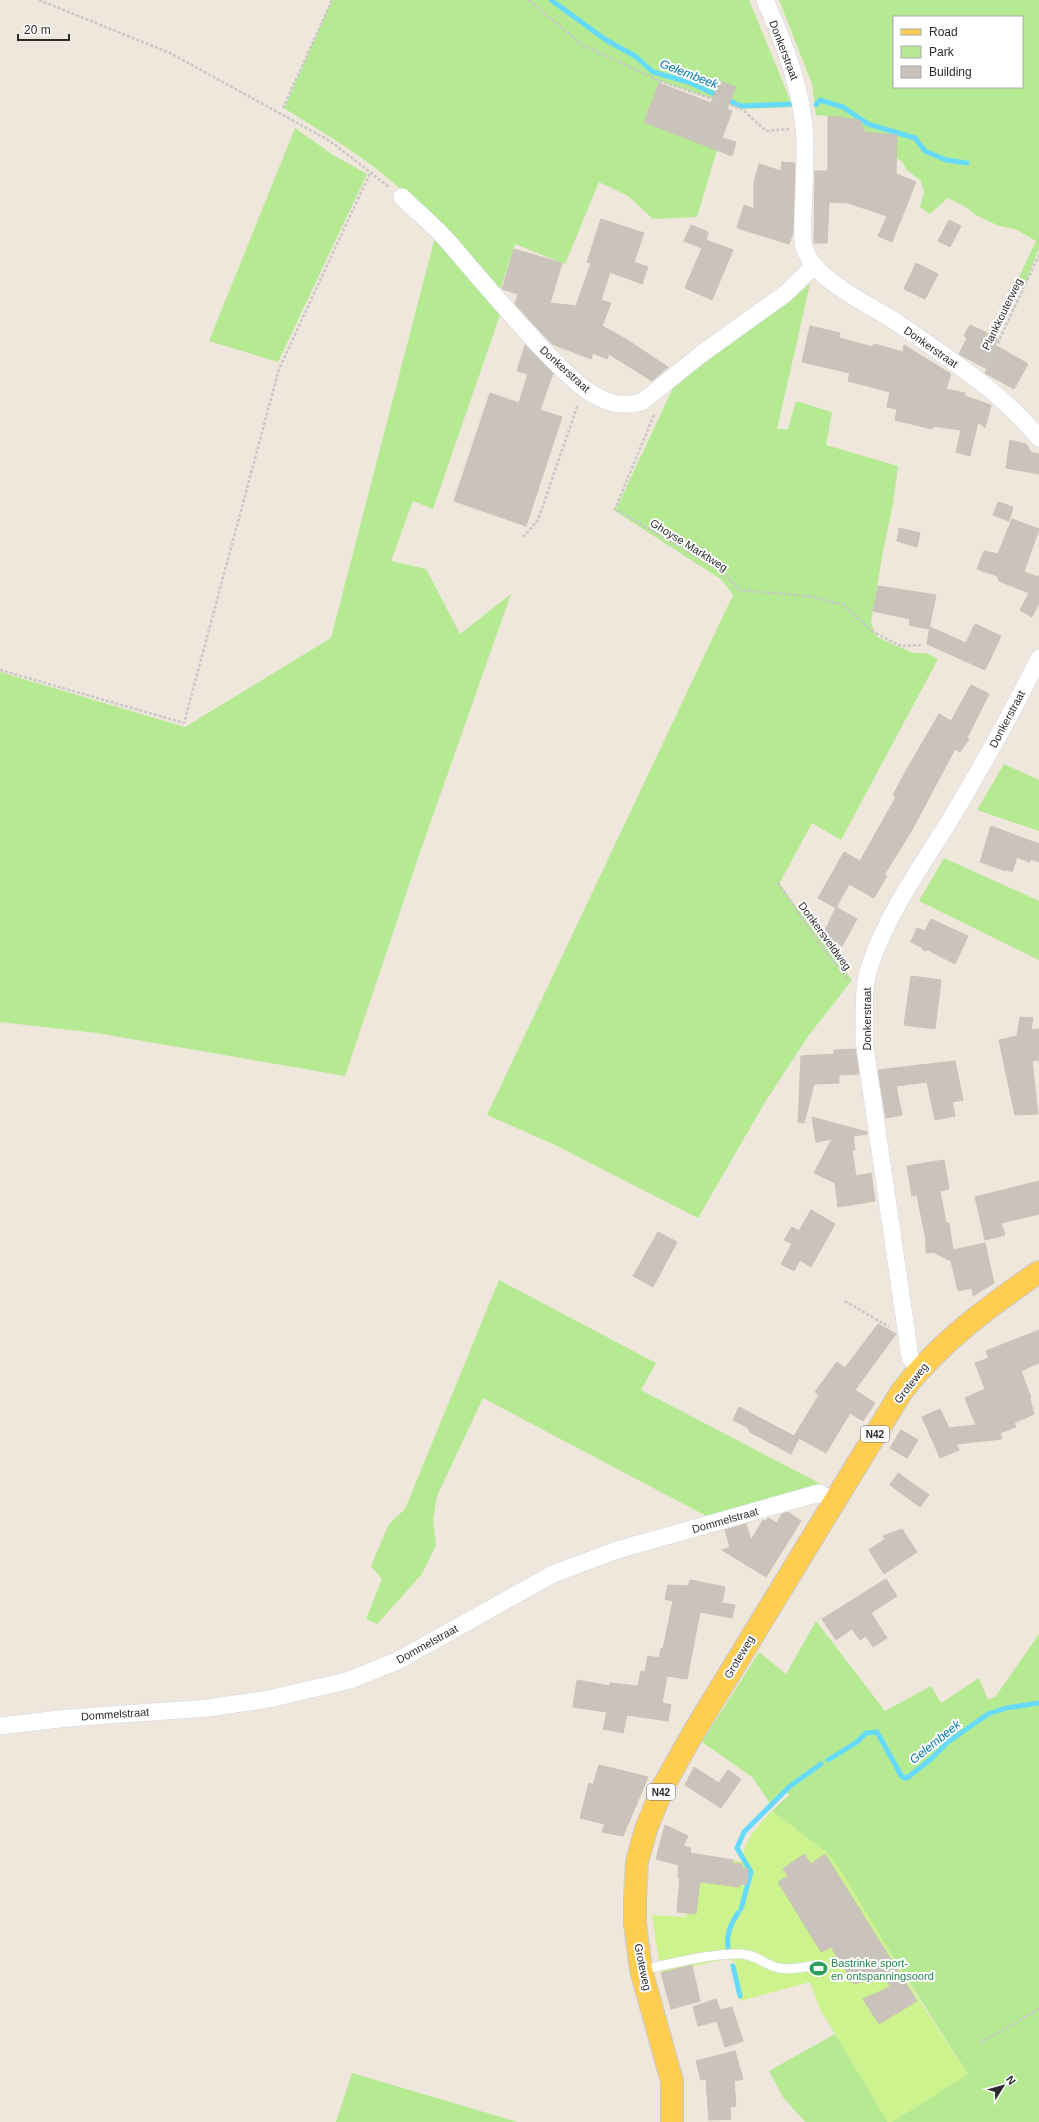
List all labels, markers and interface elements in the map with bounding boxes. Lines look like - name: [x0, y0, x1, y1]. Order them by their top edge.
- scale bar: [18, 16, 69, 42]
- legend: [893, 16, 1023, 88]
- street label: Donkerstraat: [767, 18, 801, 82]
- text: 20 m: [24, 23, 51, 37]
- text: Road: [929, 25, 958, 39]
- text: Park: [929, 45, 955, 59]
- water label: Gelembeek: [658, 56, 721, 92]
- text: Building: [929, 65, 972, 79]
- street label: Plankkouterweg: [979, 276, 1025, 352]
- street label: Donkerstraat: [902, 324, 960, 370]
- street label: Donkerstraat: [538, 343, 592, 395]
- street label: Ghoyse Marktweg: [648, 516, 730, 574]
- street label: Donkerstraat: [987, 688, 1027, 750]
- street label: Donkersveldweg: [796, 900, 854, 972]
- street label: Donkerstraat: [861, 988, 873, 1050]
- street label: Groteweg: [892, 1361, 930, 1405]
- road number: N42: [861, 1426, 889, 1442]
- street label: Dommelstraat: [690, 1505, 760, 1535]
- street label: Dommelstraat: [394, 1622, 460, 1666]
- street label: Groteweg: [722, 1633, 756, 1681]
- street label: Dommelstraat: [80, 1706, 150, 1722]
- water label: Gelembeek: [907, 1717, 964, 1767]
- road number: N42: [647, 1784, 675, 1800]
- street label: Groteweg: [632, 1942, 654, 1992]
- place label: Bastrinke sport- en ontspanningsoord: [831, 1957, 934, 1982]
- sports icon: Bastrinke sport- en ontspanningsoord: [808, 1959, 828, 1979]
- north arrow: [983, 2066, 1023, 2106]
- text: N: [1004, 2073, 1018, 2087]

